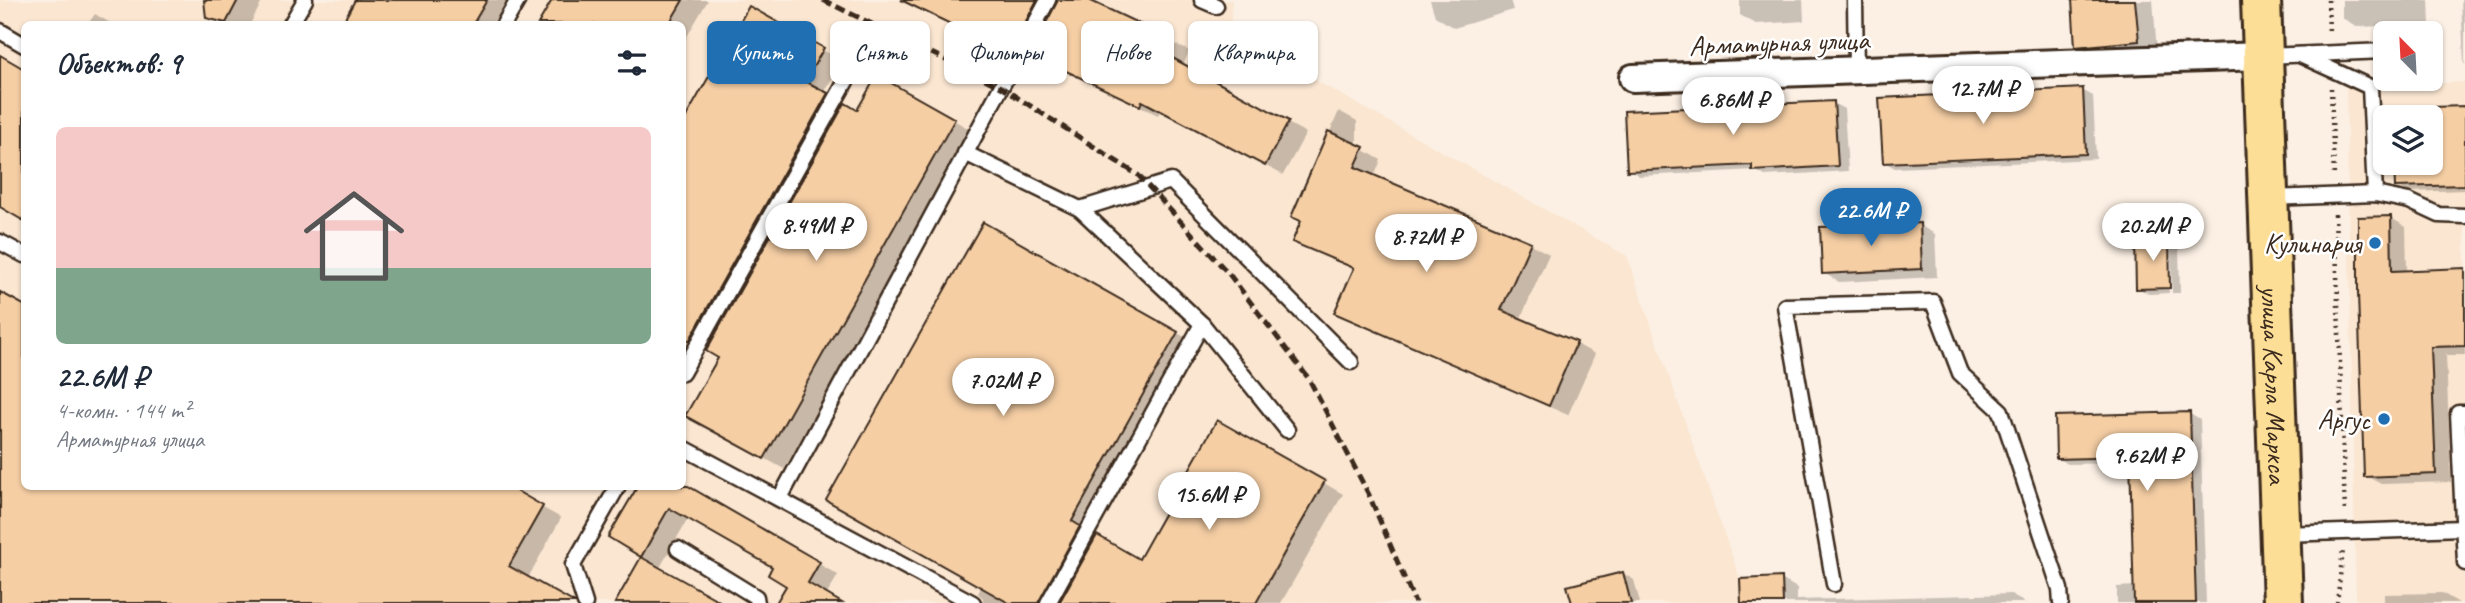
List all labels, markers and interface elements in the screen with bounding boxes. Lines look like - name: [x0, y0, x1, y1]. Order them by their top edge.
- chip: Купить: [707, 21, 816, 84]
- chip: Снять: [830, 21, 930, 84]
- chip: Фильтры: [944, 21, 1067, 84]
- chip: Новое: [1081, 21, 1174, 84]
- chip: Квартира: [1188, 21, 1318, 84]
- north arrow: [2373, 21, 2443, 91]
- map controls: [2373, 21, 2443, 175]
- street label: Арматурная улица: [1688, 22, 1871, 63]
- text: Объектов: 9: [56, 44, 181, 82]
- icon: filters: [613, 44, 651, 82]
- pin: 12.7M ₽: [1918, 66, 2048, 126]
- text: 12.7M ₽: [1948, 74, 2018, 103]
- pin: 6.86M ₽: [1668, 78, 1798, 137]
- text: 6.86M ₽: [1698, 85, 1768, 114]
- button: layers: [2373, 105, 2443, 175]
- icon: home: [291, 173, 417, 299]
- pin: 22.6M ₽: [1806, 188, 1936, 248]
- text: 22.6M ₽: [1836, 196, 1906, 225]
- pin: 8.49M ₽: [751, 204, 881, 263]
- pin: 20.2M ₽: [2088, 204, 2218, 263]
- text: 8.49M ₽: [781, 211, 851, 240]
- text: 20.2M ₽: [2118, 211, 2188, 240]
- pin: 8.72M ₽: [1361, 215, 1491, 274]
- text: 8.72M ₽: [1391, 222, 1461, 251]
- place label: Кулинария: [2264, 226, 2363, 261]
- marker: Кулинария: [2367, 235, 2383, 251]
- street label: улица Карла Маркса: [2253, 283, 2296, 487]
- text: 22.6M ₽: [56, 358, 148, 396]
- pin: 7.02M ₽: [938, 358, 1068, 418]
- text: 7.02M ₽: [968, 366, 1038, 395]
- text: 4-комн. · 144 m²: [56, 396, 190, 425]
- place label: Аргус: [2318, 402, 2372, 437]
- marker: Аргус: [2376, 411, 2392, 427]
- text: Арматурная улица: [56, 425, 204, 454]
- pin: 9.62M ₽: [2082, 434, 2212, 493]
- text: 9.62M ₽: [2112, 441, 2182, 470]
- pin: 15.6M ₽: [1144, 472, 1274, 532]
- text: 15.6M ₽: [1174, 480, 1244, 509]

